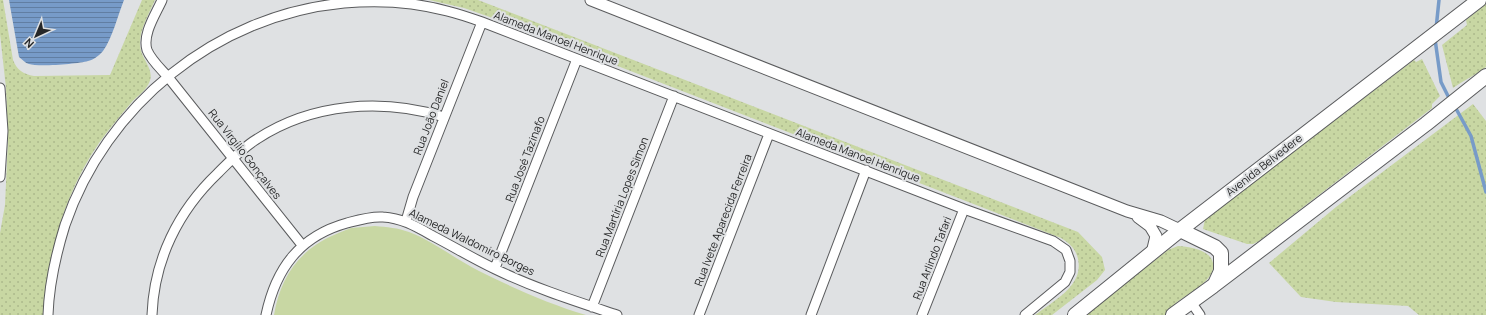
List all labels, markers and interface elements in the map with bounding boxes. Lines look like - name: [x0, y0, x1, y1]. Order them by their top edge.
- street label: Alameda Manoel Henrique: [492, 7, 621, 68]
- north arrow: [16, 16, 56, 56]
- text: N: [21, 35, 37, 52]
- street label: Rua João Daniel: [409, 77, 452, 157]
- street label: Rua Virgílio Gonçalves: [205, 106, 285, 202]
- street label: Rua José Tazinafo: [501, 113, 548, 204]
- street label: Alameda Manoel Henrique: [794, 124, 923, 185]
- street label: Avenida Belvedere: [1222, 130, 1305, 199]
- street label: Rua Martíria Lopes Simon: [592, 135, 651, 259]
- street label: Rua Ivete Aparecida Ferreira: [690, 151, 755, 288]
- street label: Alameda Waldomiro Borges: [407, 205, 538, 279]
- street label: Rua Arlindo Tafari: [909, 214, 954, 302]

